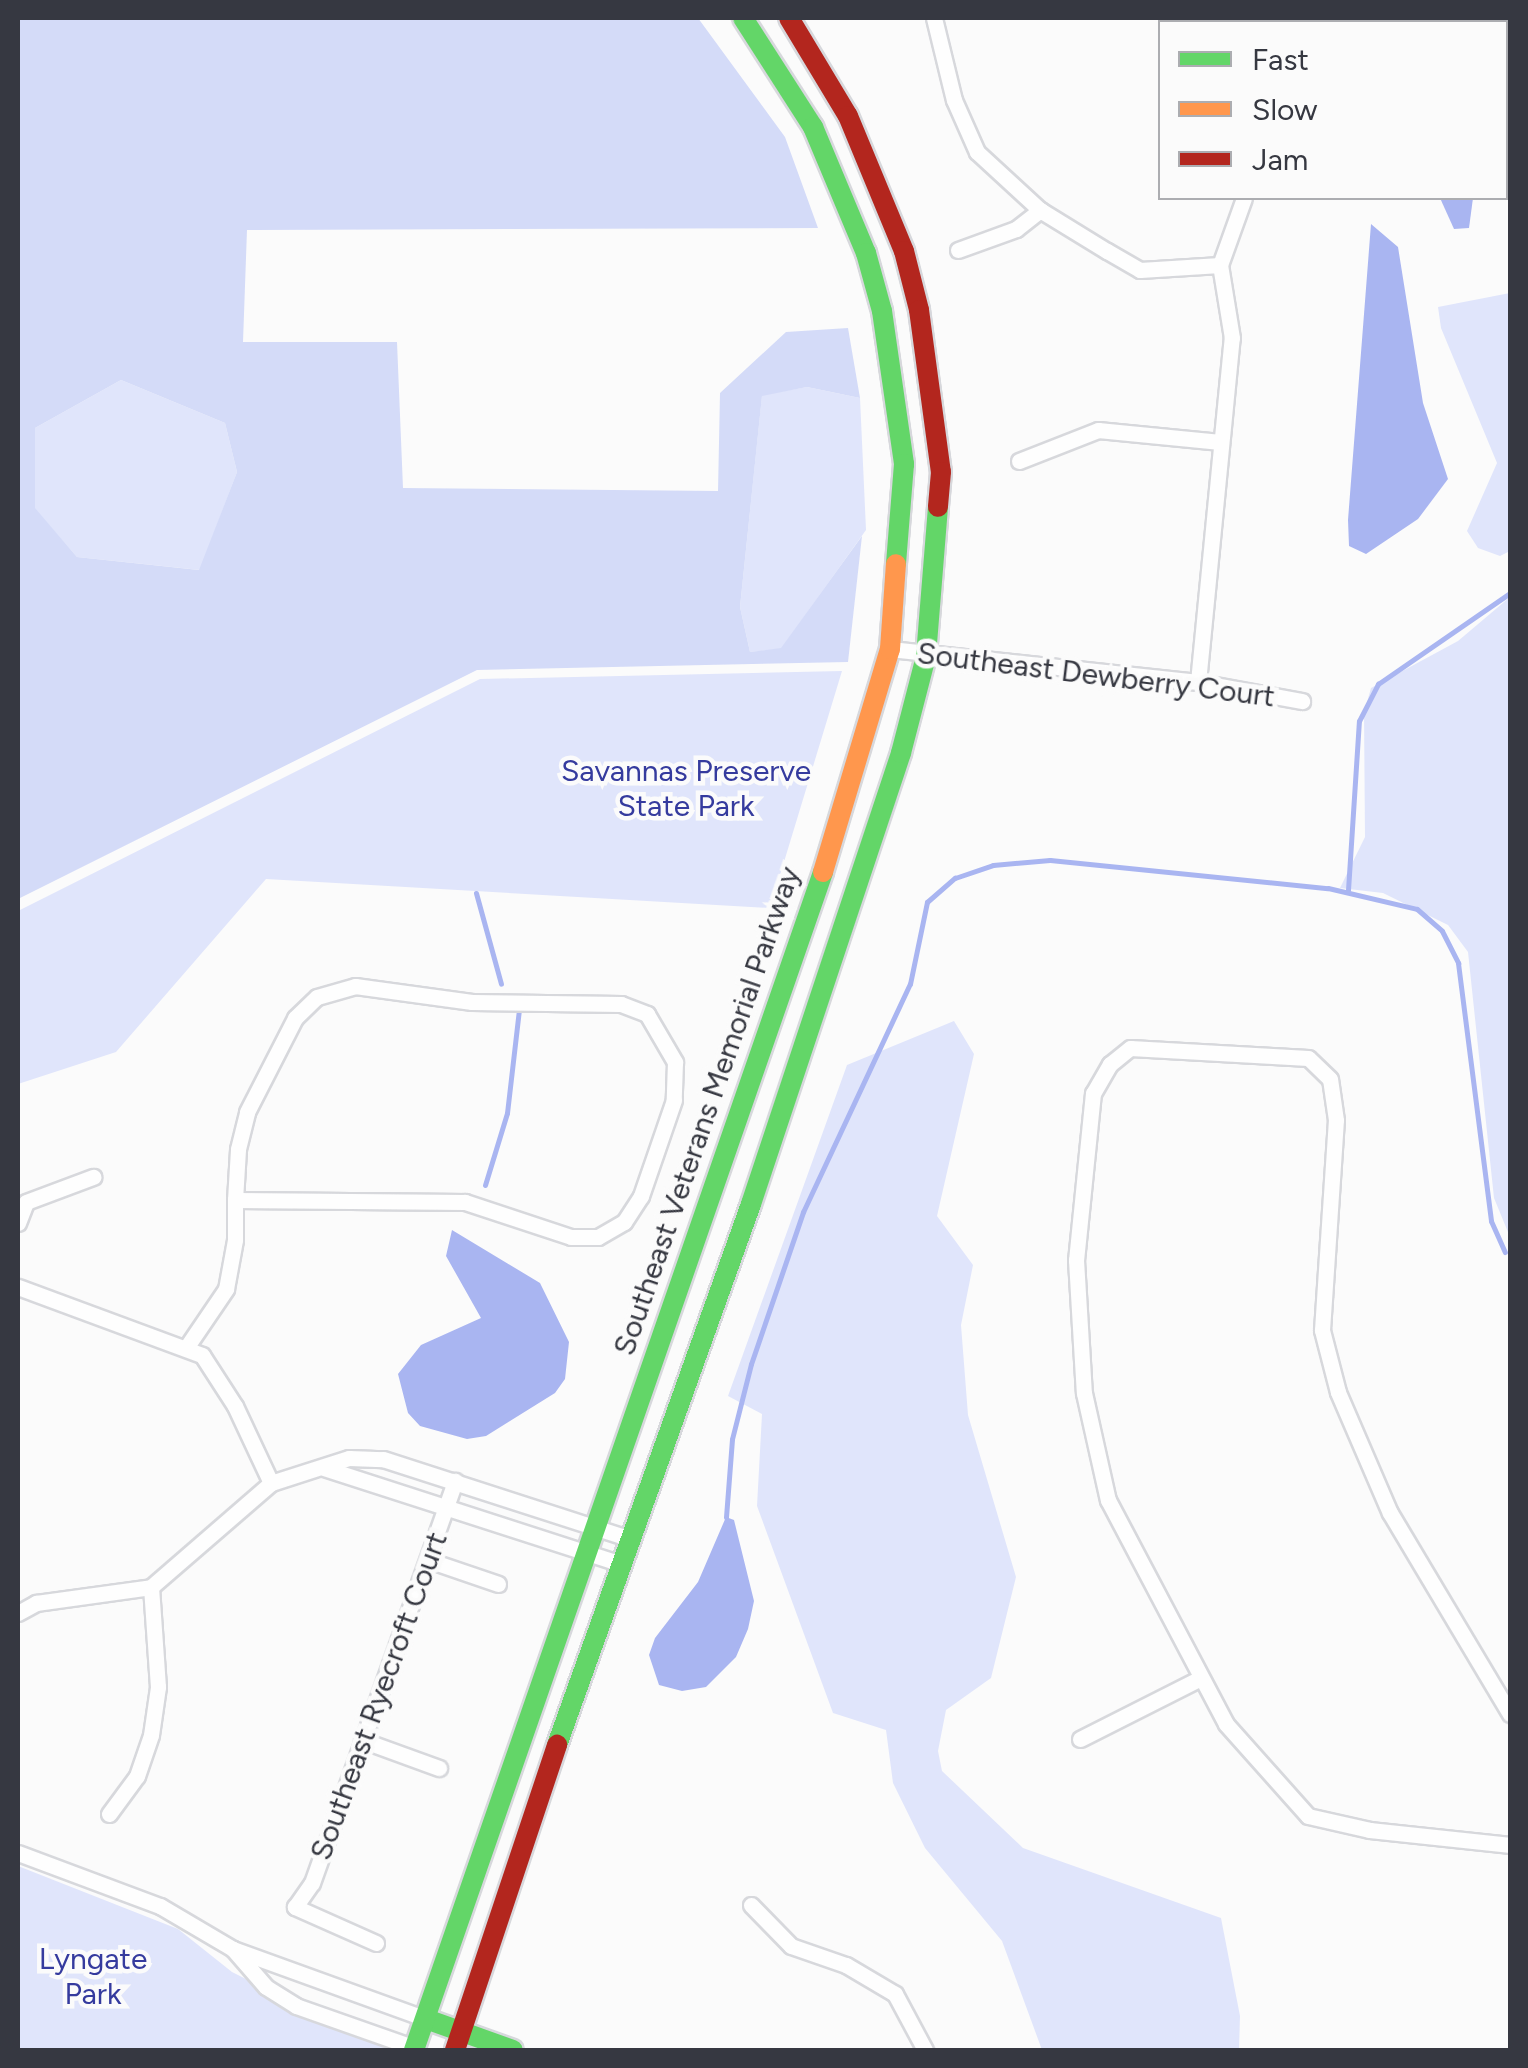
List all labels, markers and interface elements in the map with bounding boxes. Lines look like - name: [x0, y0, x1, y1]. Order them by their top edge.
- legend: [1158, 20, 1508, 200]
- text: Fast: [1252, 41, 1309, 78]
- text: Slow: [1252, 91, 1318, 128]
- text: Jam: [1252, 141, 1308, 178]
- street label: Southeast Dewberry Court: [915, 635, 1277, 715]
- park label: Savannas Preserve State Park: [561, 753, 811, 824]
- street label: Southeast Veterans Memorial Parkway: [606, 862, 808, 1360]
- street label: Southeast Ryecroft Court: [303, 1527, 455, 1865]
- park label: Lyngate Park: [39, 1941, 147, 2012]

